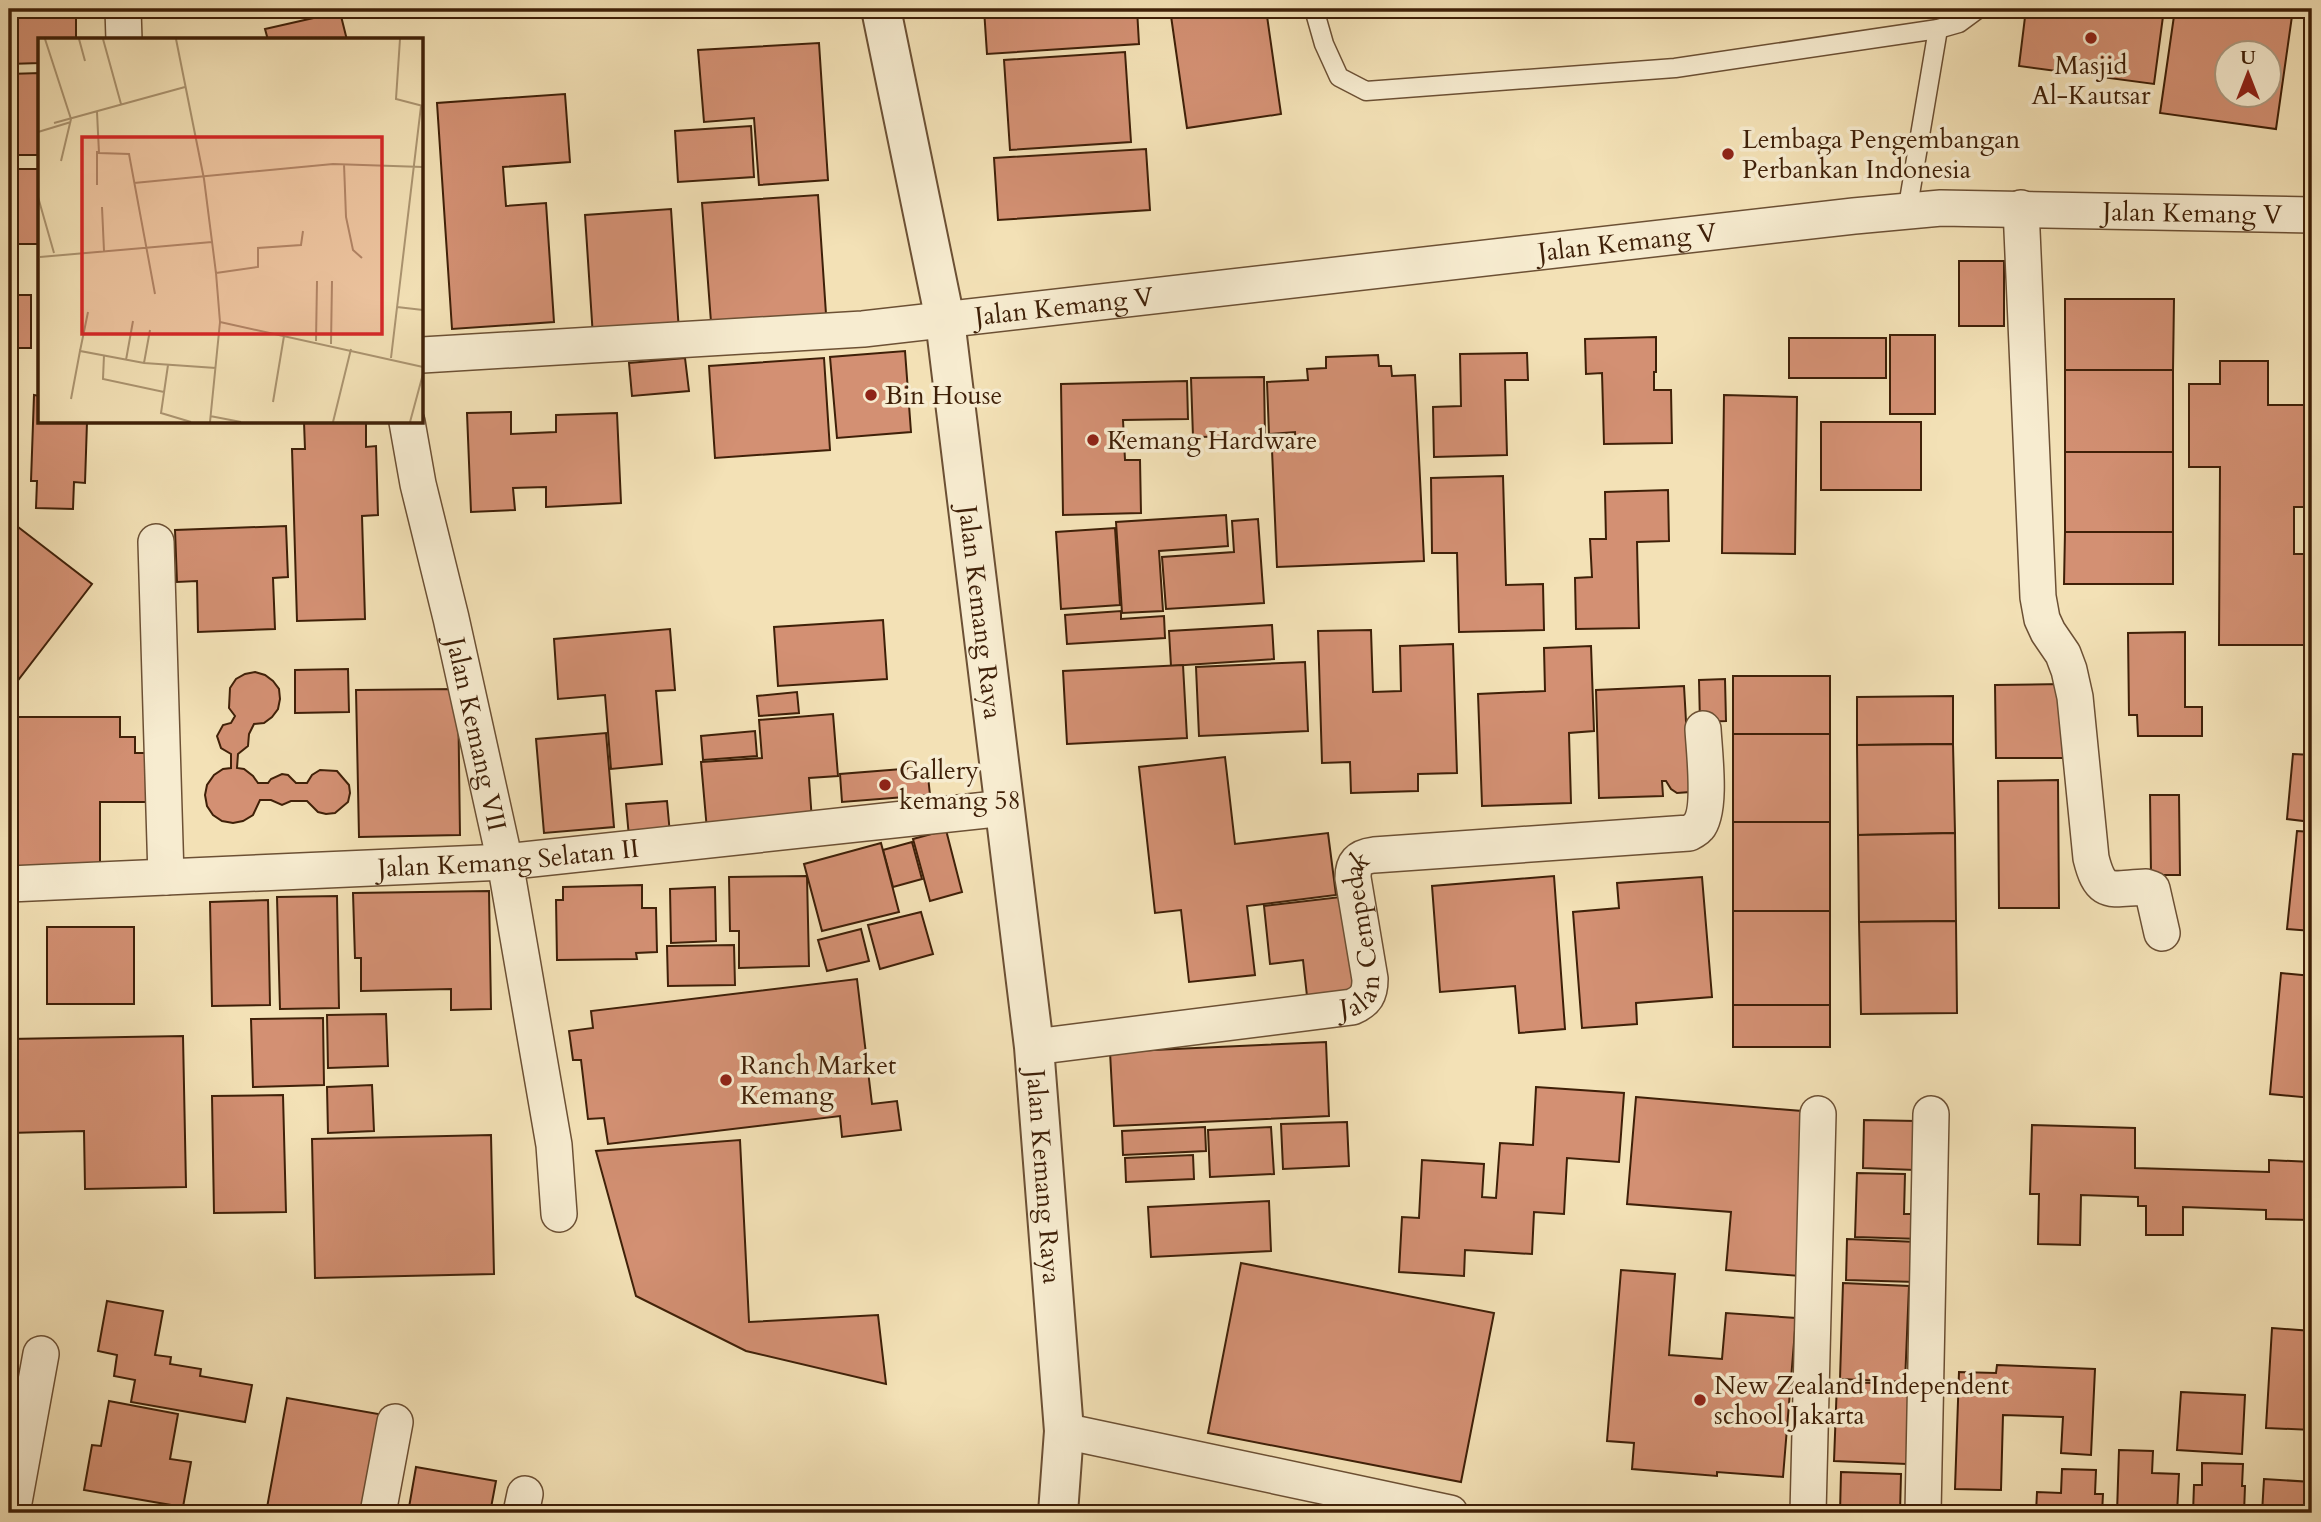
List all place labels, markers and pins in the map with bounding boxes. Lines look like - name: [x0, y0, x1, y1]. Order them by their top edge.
- marker: Masjid Al-Kautsar: [2083, 30, 2099, 46]
- place label: Masjid Al-Kautsar: [2031, 48, 2151, 113]
- place label: Lembaga Pengembangan Perbankan Indonesia: [1742, 122, 2021, 187]
- marker: Lembaga Pengembangan Perbankan Indonesia: [1720, 146, 1736, 162]
- place label: Bin House: [885, 378, 1002, 413]
- marker: Bin House: [863, 387, 879, 403]
- place label: Kemang Hardware: [1107, 423, 1317, 458]
- marker: Kemang Hardware: [1085, 432, 1101, 448]
- place label: Gallery kemang 58: [899, 753, 1021, 818]
- marker: Gallery kemang 58: [877, 777, 893, 793]
- place label: Ranch Market Kemang: [740, 1048, 896, 1113]
- marker: Ranch Market Kemang: [718, 1072, 734, 1088]
- place label: New Zealand Independent school Jakarta: [1714, 1368, 2009, 1433]
- marker: New Zealand Independent school Jakarta: [1692, 1392, 1708, 1408]

